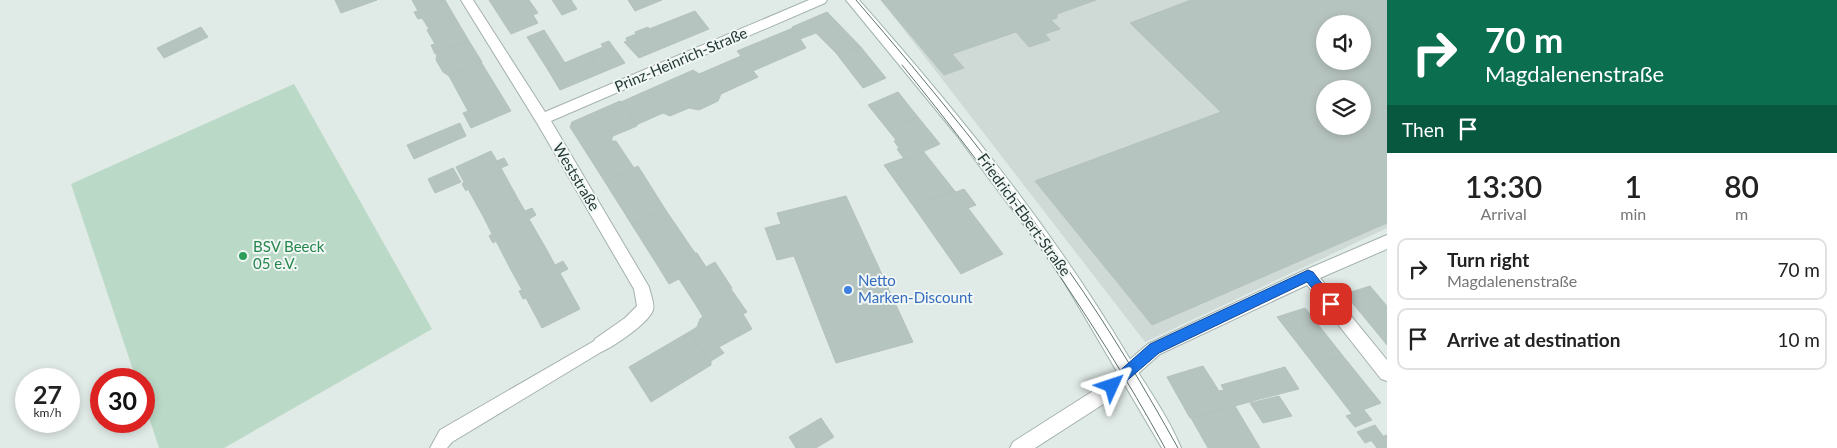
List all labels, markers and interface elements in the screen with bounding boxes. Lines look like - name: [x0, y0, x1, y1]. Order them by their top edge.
- map controls: [1316, 15, 1371, 135]
- button: sound: [1316, 15, 1371, 70]
- text: 70 m: [1485, 18, 1563, 60]
- icon: right: [1402, 20, 1467, 85]
- street label: Prinz-Heinrich-Straße: [612, 23, 750, 95]
- text: Magdalenenstraße: [1485, 60, 1664, 87]
- button: layers: [1316, 80, 1371, 135]
- icon: arrive: [1454, 115, 1482, 143]
- text: Then: [1402, 118, 1444, 141]
- street label: Weststraße: [550, 139, 604, 214]
- street label: Friedrich-Ebert-Straße: [974, 150, 1075, 279]
- text: 13:30: [1465, 168, 1542, 204]
- text: 1: [1625, 168, 1642, 204]
- text: 80: [1724, 168, 1759, 204]
- text: Arrival: [1481, 204, 1527, 223]
- text: min: [1620, 204, 1646, 223]
- text: m: [1735, 204, 1748, 223]
- place label: BSV Beeck 05 e.V.: [253, 237, 325, 272]
- text: Turn right: [1447, 248, 1529, 271]
- marker: BSV Beeck 05 e.V.: [237, 250, 249, 262]
- icon: right: [1404, 255, 1432, 283]
- text: 70 m: [1777, 258, 1820, 281]
- place label: Netto Marken-Discount: [858, 271, 973, 306]
- text: Magdalenenstraße: [1447, 271, 1577, 290]
- pin: [1310, 283, 1352, 325]
- marker: Netto Marken-Discount: [842, 284, 854, 296]
- icon: arrive: [1317, 290, 1345, 318]
- icon: arrive: [1404, 325, 1432, 353]
- text: Arrive at destination: [1447, 328, 1620, 351]
- text: 10 m: [1777, 328, 1820, 351]
- position arrow: [1085, 359, 1137, 411]
- speed limit sign: 30: [90, 368, 155, 433]
- text: 27: [33, 379, 62, 409]
- text: km/h: [33, 405, 62, 420]

